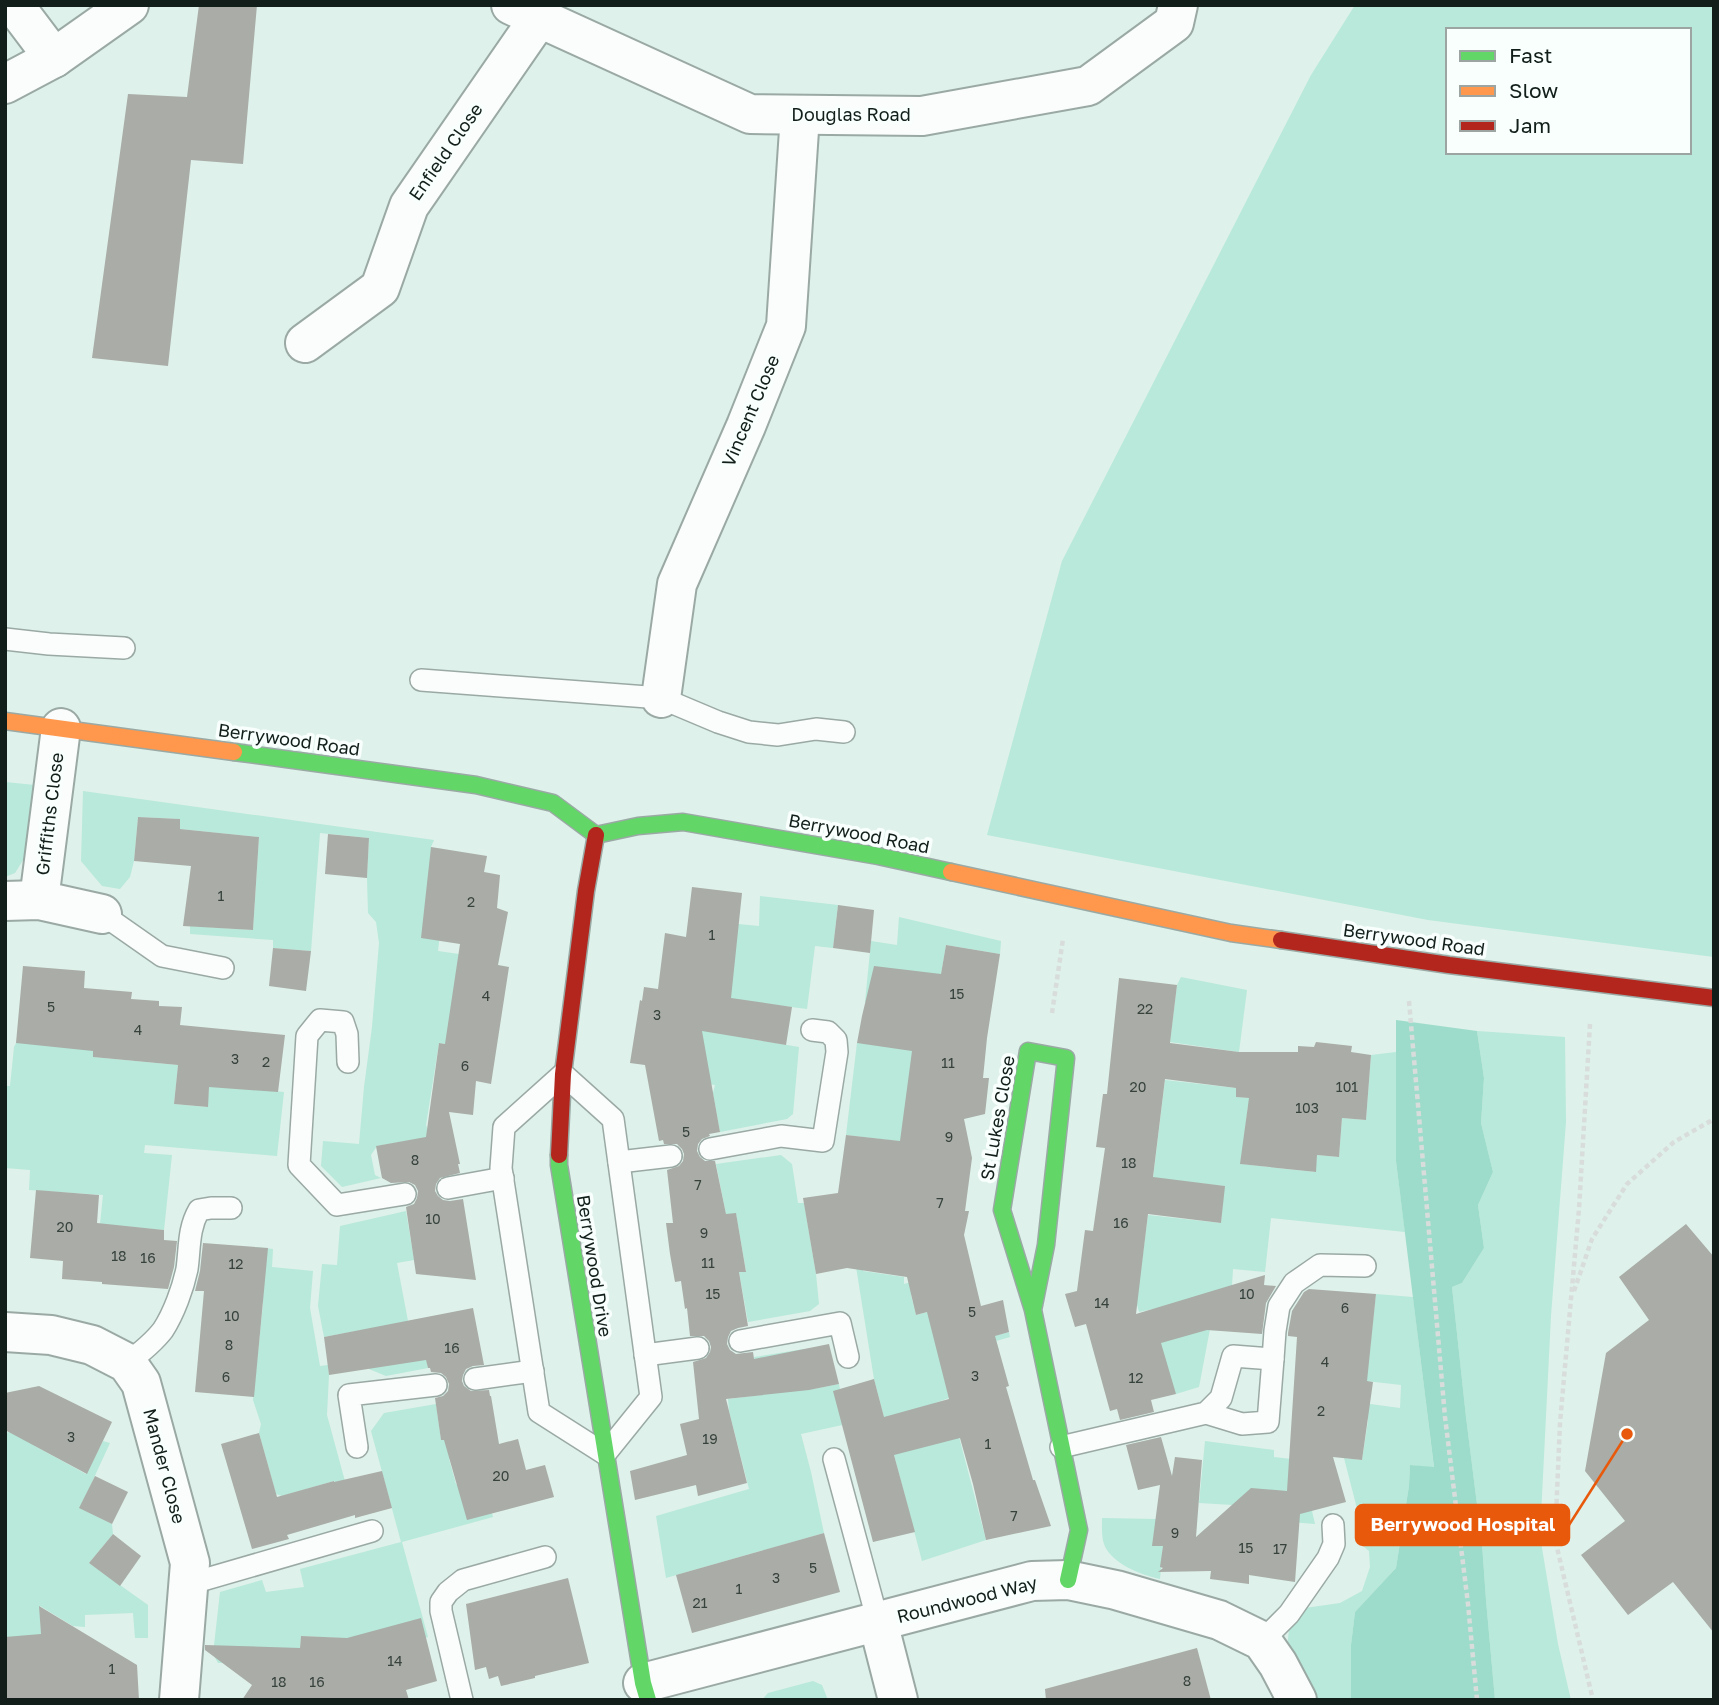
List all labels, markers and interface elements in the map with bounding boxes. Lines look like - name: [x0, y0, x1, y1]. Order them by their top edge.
- legend: [1446, 28, 1691, 154]
- text: Fast: [1509, 42, 1552, 68]
- text: Slow: [1509, 77, 1558, 103]
- street label: Enfield Close: [404, 99, 487, 204]
- street label: Douglas Road: [791, 103, 911, 125]
- text: Jam: [1509, 112, 1551, 138]
- street label: Vincent Close: [717, 351, 784, 470]
- street label: Berrywood Road: [217, 718, 362, 760]
- street label: Griffiths Close: [31, 751, 67, 877]
- street label: Berrywood Road: [787, 809, 932, 857]
- house number: 1: [218, 887, 225, 904]
- house number: 2: [467, 893, 475, 910]
- street label: Berrywood Road: [1342, 918, 1487, 960]
- house number: 1: [709, 926, 716, 943]
- house number: 15: [950, 985, 964, 1002]
- house number: 4: [482, 987, 490, 1004]
- house number: 5: [47, 998, 55, 1015]
- house number: 22: [1137, 1000, 1153, 1017]
- house number: 3: [653, 1006, 661, 1023]
- house number: 4: [134, 1021, 142, 1038]
- house number: 3: [231, 1050, 239, 1067]
- house number: 2: [262, 1053, 270, 1070]
- house number: 11: [941, 1054, 955, 1071]
- street label: St Lukes Close: [975, 1054, 1019, 1182]
- house number: 6: [461, 1057, 469, 1074]
- house number: 20: [1130, 1078, 1146, 1095]
- house number: 101: [1336, 1078, 1358, 1095]
- house number: 103: [1295, 1099, 1319, 1116]
- house number: 5: [682, 1123, 690, 1140]
- house number: 9: [945, 1128, 953, 1145]
- house number: 8: [411, 1151, 419, 1168]
- house number: 18: [1121, 1154, 1137, 1171]
- house number: 7: [694, 1176, 702, 1193]
- street label: Berrywood Drive: [573, 1193, 617, 1339]
- house number: 7: [936, 1194, 944, 1211]
- house number: 10: [425, 1210, 441, 1227]
- house number: 16: [1113, 1214, 1129, 1231]
- house number: 20: [57, 1218, 73, 1235]
- house number: 9: [700, 1224, 708, 1241]
- house number: 18: [111, 1247, 127, 1264]
- house number: 16: [140, 1249, 156, 1266]
- house number: 11: [701, 1254, 715, 1271]
- house number: 12: [229, 1255, 243, 1272]
- house number: 15: [706, 1285, 720, 1302]
- house number: 10: [1239, 1285, 1255, 1302]
- house number: 14: [1094, 1294, 1110, 1311]
- house number: 6: [1341, 1299, 1349, 1316]
- house number: 5: [968, 1303, 976, 1320]
- house number: 10: [224, 1307, 240, 1324]
- house number: 8: [225, 1336, 233, 1353]
- house number: 16: [444, 1339, 460, 1356]
- house number: 4: [1321, 1353, 1329, 1370]
- house number: 3: [971, 1367, 979, 1384]
- house number: 6: [222, 1368, 230, 1385]
- house number: 12: [1129, 1369, 1143, 1386]
- house number: 2: [1317, 1402, 1325, 1419]
- street label: Mander Close: [139, 1406, 191, 1526]
- house number: 3: [67, 1428, 75, 1445]
- house number: 19: [702, 1430, 718, 1447]
- house number: 1: [985, 1435, 992, 1452]
- house number: 20: [493, 1467, 509, 1484]
- callout: Berrywood Hospital: [1356, 1505, 1569, 1545]
- house number: 7: [1010, 1507, 1018, 1524]
- text: Berrywood Hospital: [1371, 1512, 1555, 1535]
- house number: 9: [1171, 1524, 1179, 1541]
- house number: 15: [1239, 1539, 1253, 1556]
- house number: 17: [1273, 1540, 1287, 1557]
- house number: 5: [809, 1559, 817, 1576]
- house number: 3: [772, 1569, 780, 1586]
- street label: Roundwood Way: [894, 1571, 1039, 1627]
- house number: 1: [736, 1580, 743, 1597]
- house number: 21: [693, 1594, 708, 1611]
- house number: 14: [387, 1652, 403, 1669]
- house number: 1: [109, 1660, 116, 1677]
- house number: 8: [1183, 1672, 1191, 1689]
- house number: 18: [271, 1673, 287, 1690]
- house number: 16: [309, 1673, 325, 1690]

